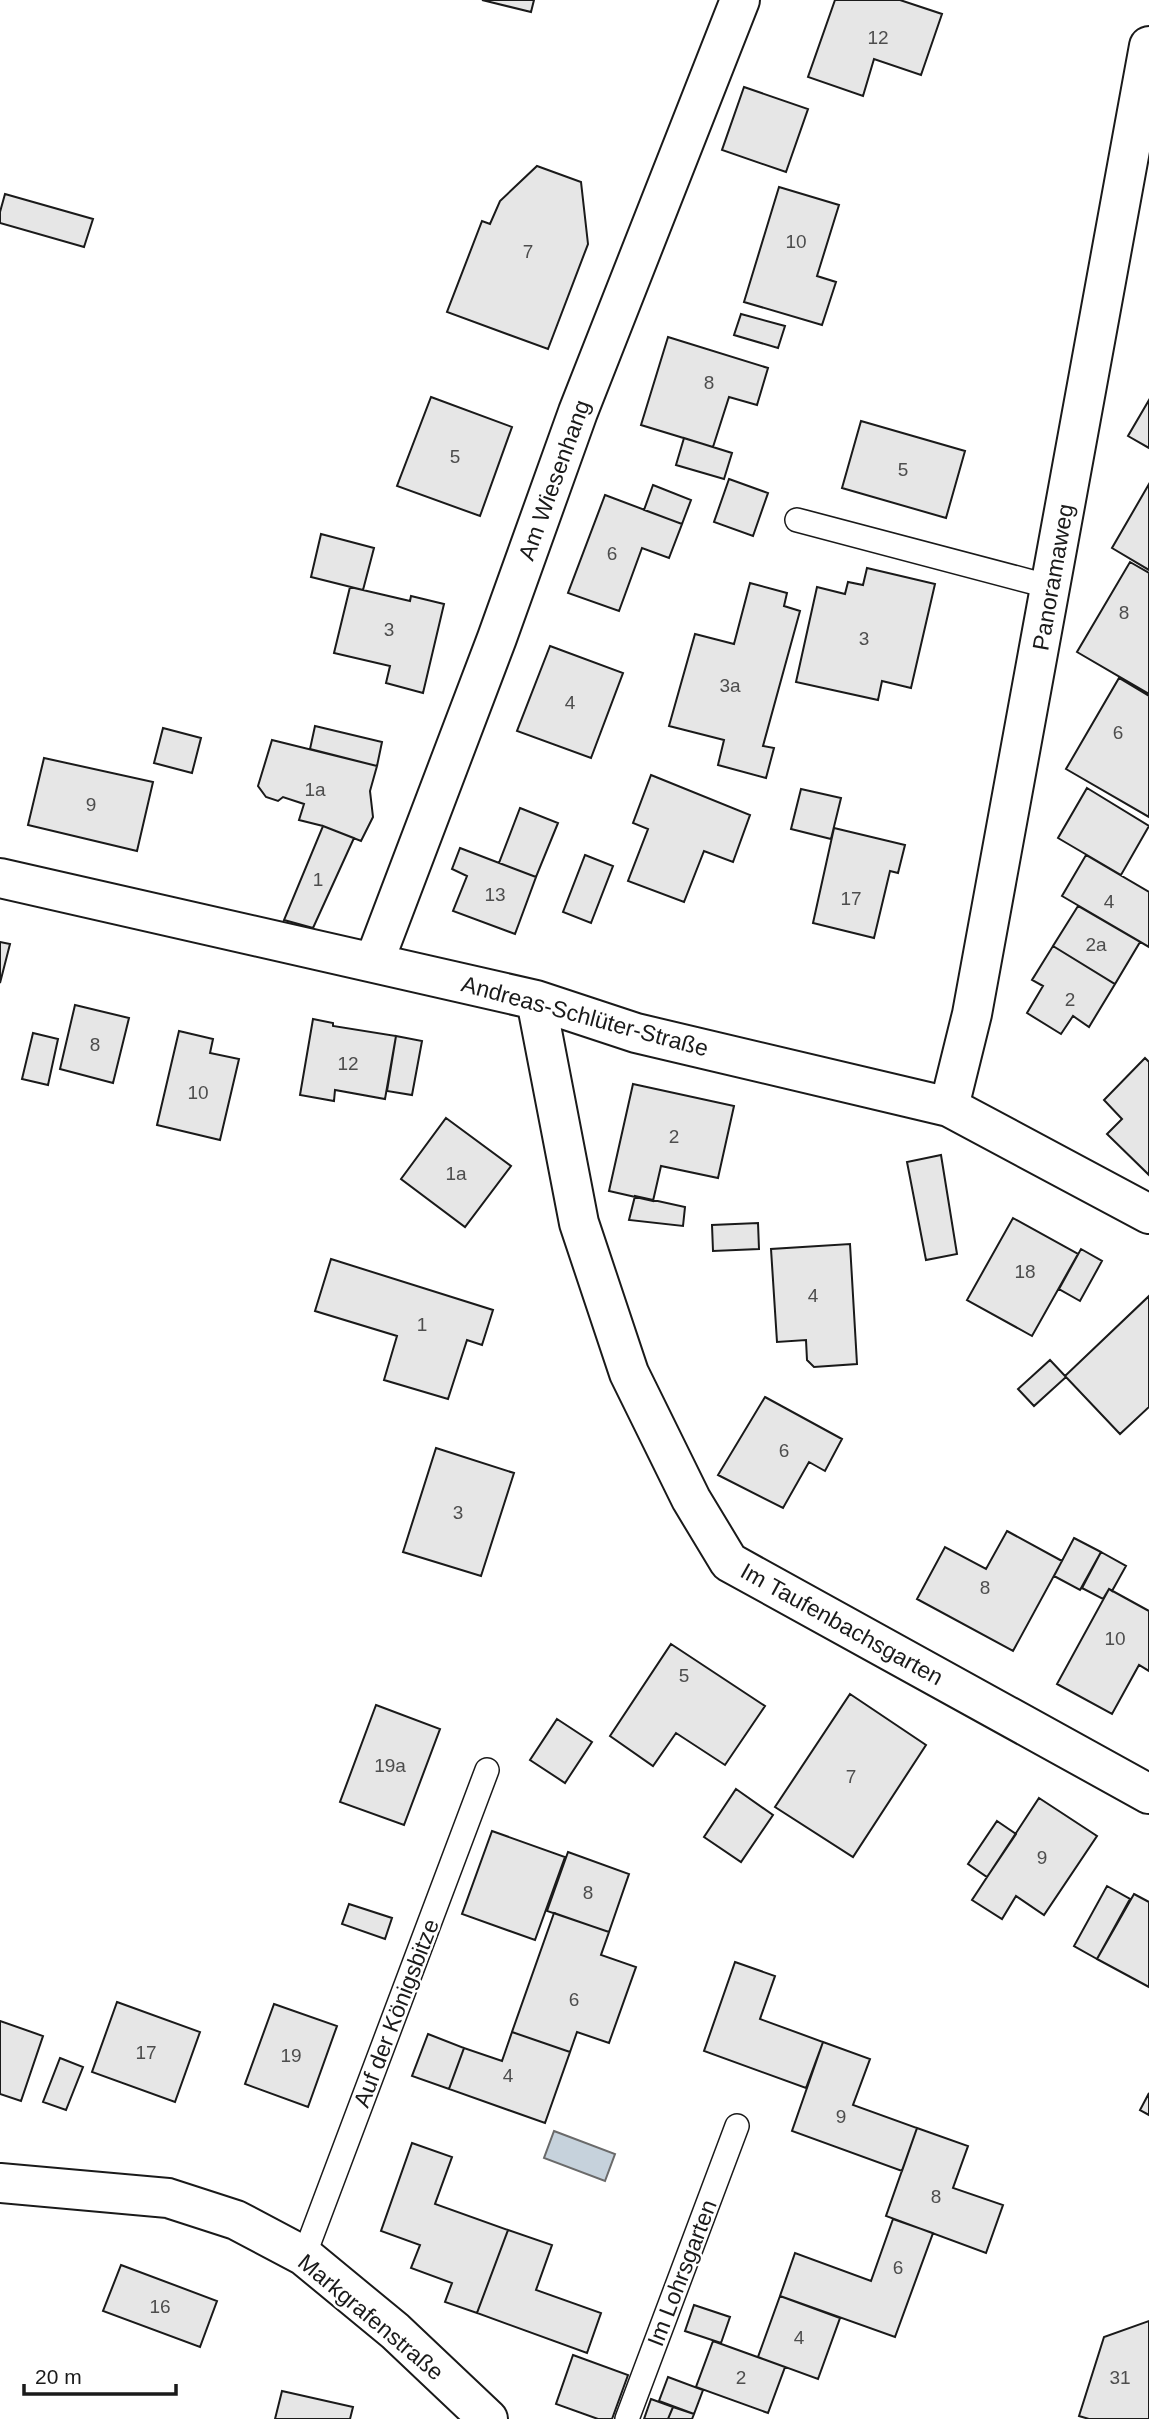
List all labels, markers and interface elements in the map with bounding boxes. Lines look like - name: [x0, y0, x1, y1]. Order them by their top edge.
- house number: 12: [867, 27, 889, 48]
- house number: 10: [785, 231, 807, 252]
- house number: 7: [523, 241, 533, 262]
- house number: 8: [704, 372, 714, 393]
- street label: Am Wiesenhang: [513, 396, 595, 564]
- house number: 5: [450, 446, 460, 467]
- house number: 5: [898, 459, 908, 480]
- street label: Panoramaweg: [1027, 502, 1079, 652]
- house number: 6: [607, 543, 617, 564]
- house number: 8: [1119, 602, 1129, 623]
- house number: 3: [384, 619, 394, 640]
- house number: 3: [859, 628, 869, 649]
- house number: 3a: [719, 675, 741, 696]
- house number: 4: [565, 692, 576, 713]
- house number: 6: [1113, 722, 1123, 743]
- house number: 1a: [304, 779, 326, 800]
- house number: 9: [86, 794, 96, 815]
- house number: 1: [313, 869, 323, 890]
- house number: 13: [484, 884, 506, 905]
- house number: 17: [840, 888, 862, 909]
- house number: 4: [1104, 891, 1115, 912]
- house number: 2a: [1085, 934, 1107, 955]
- street label: Andreas-Schlüter-Straße: [459, 971, 711, 1061]
- house number: 2: [1065, 989, 1075, 1010]
- house number: 8: [90, 1034, 100, 1055]
- house number: 12: [337, 1053, 359, 1074]
- house number: 10: [187, 1082, 209, 1103]
- house number: 2: [669, 1126, 679, 1147]
- house number: 1a: [445, 1163, 467, 1184]
- house number: 18: [1014, 1261, 1036, 1282]
- house number: 4: [808, 1285, 819, 1306]
- house number: 1: [417, 1314, 427, 1335]
- house number: 6: [779, 1440, 789, 1461]
- house number: 3: [453, 1502, 463, 1523]
- street label: Im Taufenbachsgarten: [736, 1558, 948, 1690]
- house number: 8: [980, 1577, 990, 1598]
- house number: 10: [1104, 1628, 1126, 1649]
- house number: 5: [679, 1665, 689, 1686]
- house number: 19a: [374, 1755, 406, 1776]
- house number: 7: [846, 1766, 856, 1787]
- house number: 9: [1037, 1847, 1047, 1868]
- house number: 8: [583, 1882, 593, 1903]
- street label: Auf der Königsbitze: [348, 1915, 444, 2111]
- house number: 6: [569, 1989, 579, 2010]
- house number: 17: [135, 2042, 157, 2063]
- house number: 19: [280, 2045, 302, 2066]
- house number: 4: [503, 2065, 514, 2086]
- house number: 9: [836, 2106, 846, 2127]
- house number: 8: [931, 2186, 941, 2207]
- street label: Im Lohrsgarten: [642, 2196, 722, 2350]
- street label: Markgrafenstraße: [293, 2249, 449, 2385]
- house number: 6: [893, 2257, 903, 2278]
- house number: 16: [149, 2296, 171, 2317]
- house number: 4: [794, 2327, 805, 2348]
- scale bar: [24, 2352, 177, 2396]
- text: 20 m: [35, 2365, 82, 2388]
- house number: 2: [736, 2367, 746, 2388]
- house number: 31: [1109, 2367, 1131, 2388]

